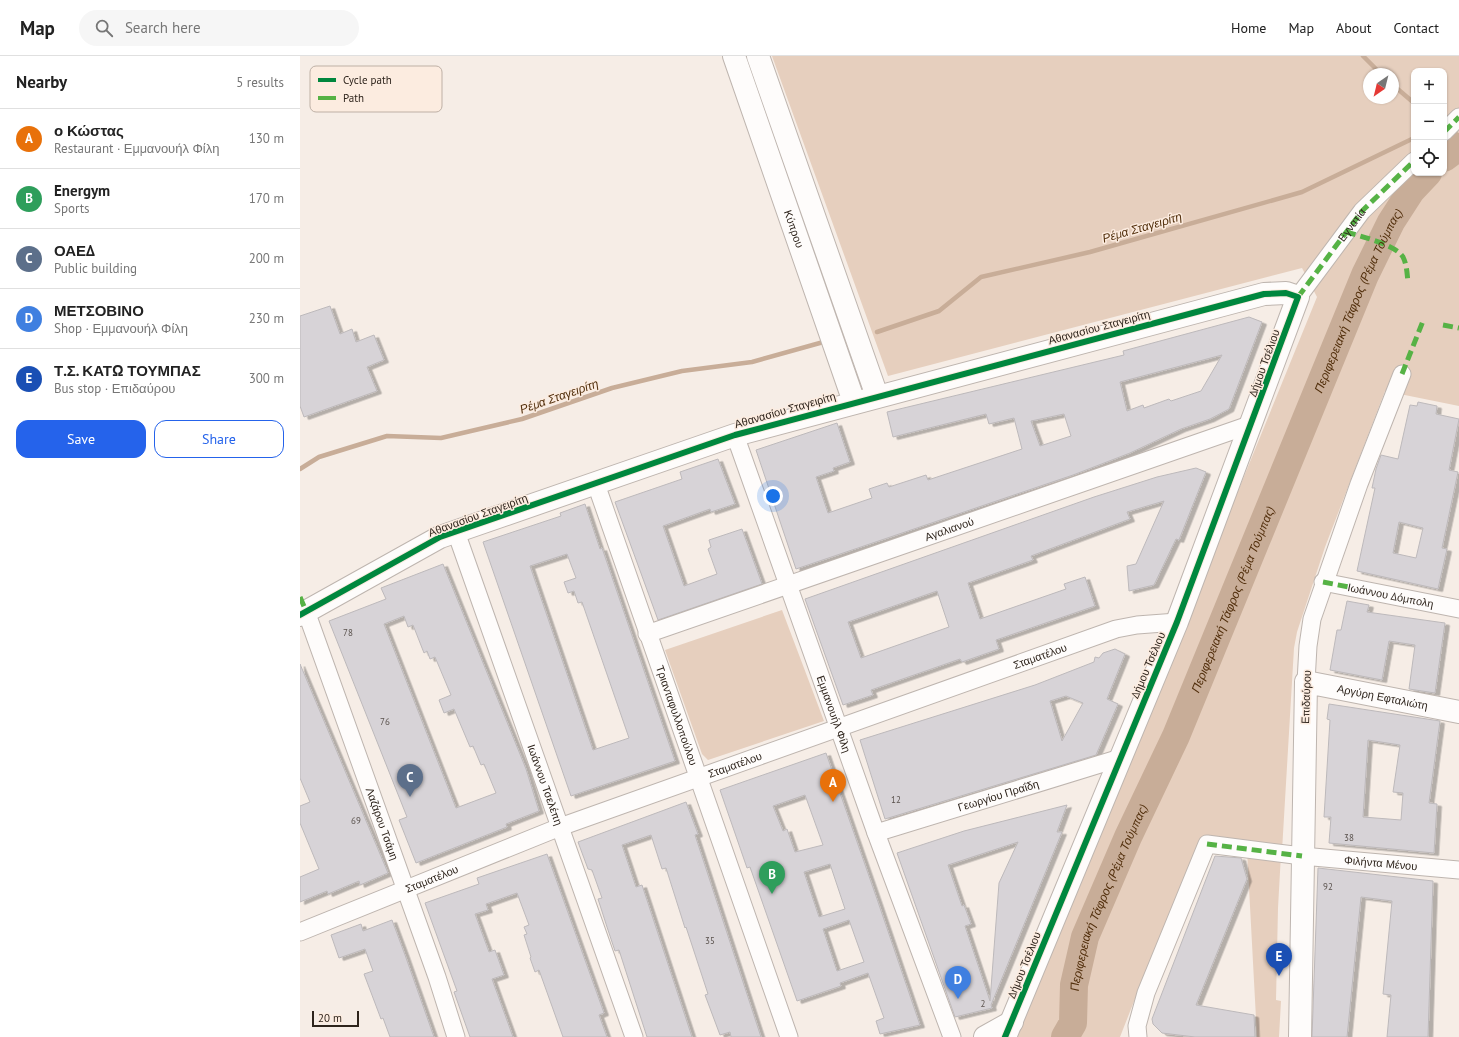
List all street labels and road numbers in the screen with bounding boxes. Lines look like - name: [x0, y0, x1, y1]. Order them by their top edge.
- street label: Εγνατία: [1335, 205, 1369, 244]
- street label: Κύπρου: [781, 208, 807, 250]
- street label: Αθανασίου Σταγειρίτη: [1047, 307, 1151, 347]
- street label: Δήμου Τσέλιου: [1245, 327, 1283, 399]
- street label: Αθανασίου Σταγειρίτη: [733, 389, 837, 431]
- street label: Αθανασίου Σταγειρίτη: [426, 490, 530, 540]
- street label: Αγαλιανού: [923, 514, 976, 544]
- street label: Ιωάννου Δόμπολη: [1346, 580, 1435, 611]
- street label: Δήμου Τσέλιου: [1128, 630, 1168, 700]
- street label: Σταματέλου: [1011, 640, 1069, 672]
- street label: Τριανταφυλλοπούλου: [653, 663, 701, 767]
- street label: Επιδαύρου: [1298, 670, 1314, 724]
- street label: Εμμανουήλ Φίλη: [814, 674, 854, 754]
- street label: Αργύρη Εφταλιώτη: [1336, 681, 1429, 713]
- street label: Ιωάννου Τσελέπη: [524, 742, 566, 827]
- street label: Σταματέλου: [706, 749, 764, 781]
- street label: Γεωργίου Πραΐδη: [956, 776, 1041, 814]
- street label: Λαζάρου Τσάμη: [363, 785, 402, 862]
- street label: Φιλήντα Μένου: [1343, 853, 1418, 873]
- street label: Σταματέλου: [403, 862, 460, 896]
- street label: Δήμου Τσέλιου: [1004, 930, 1044, 1000]

